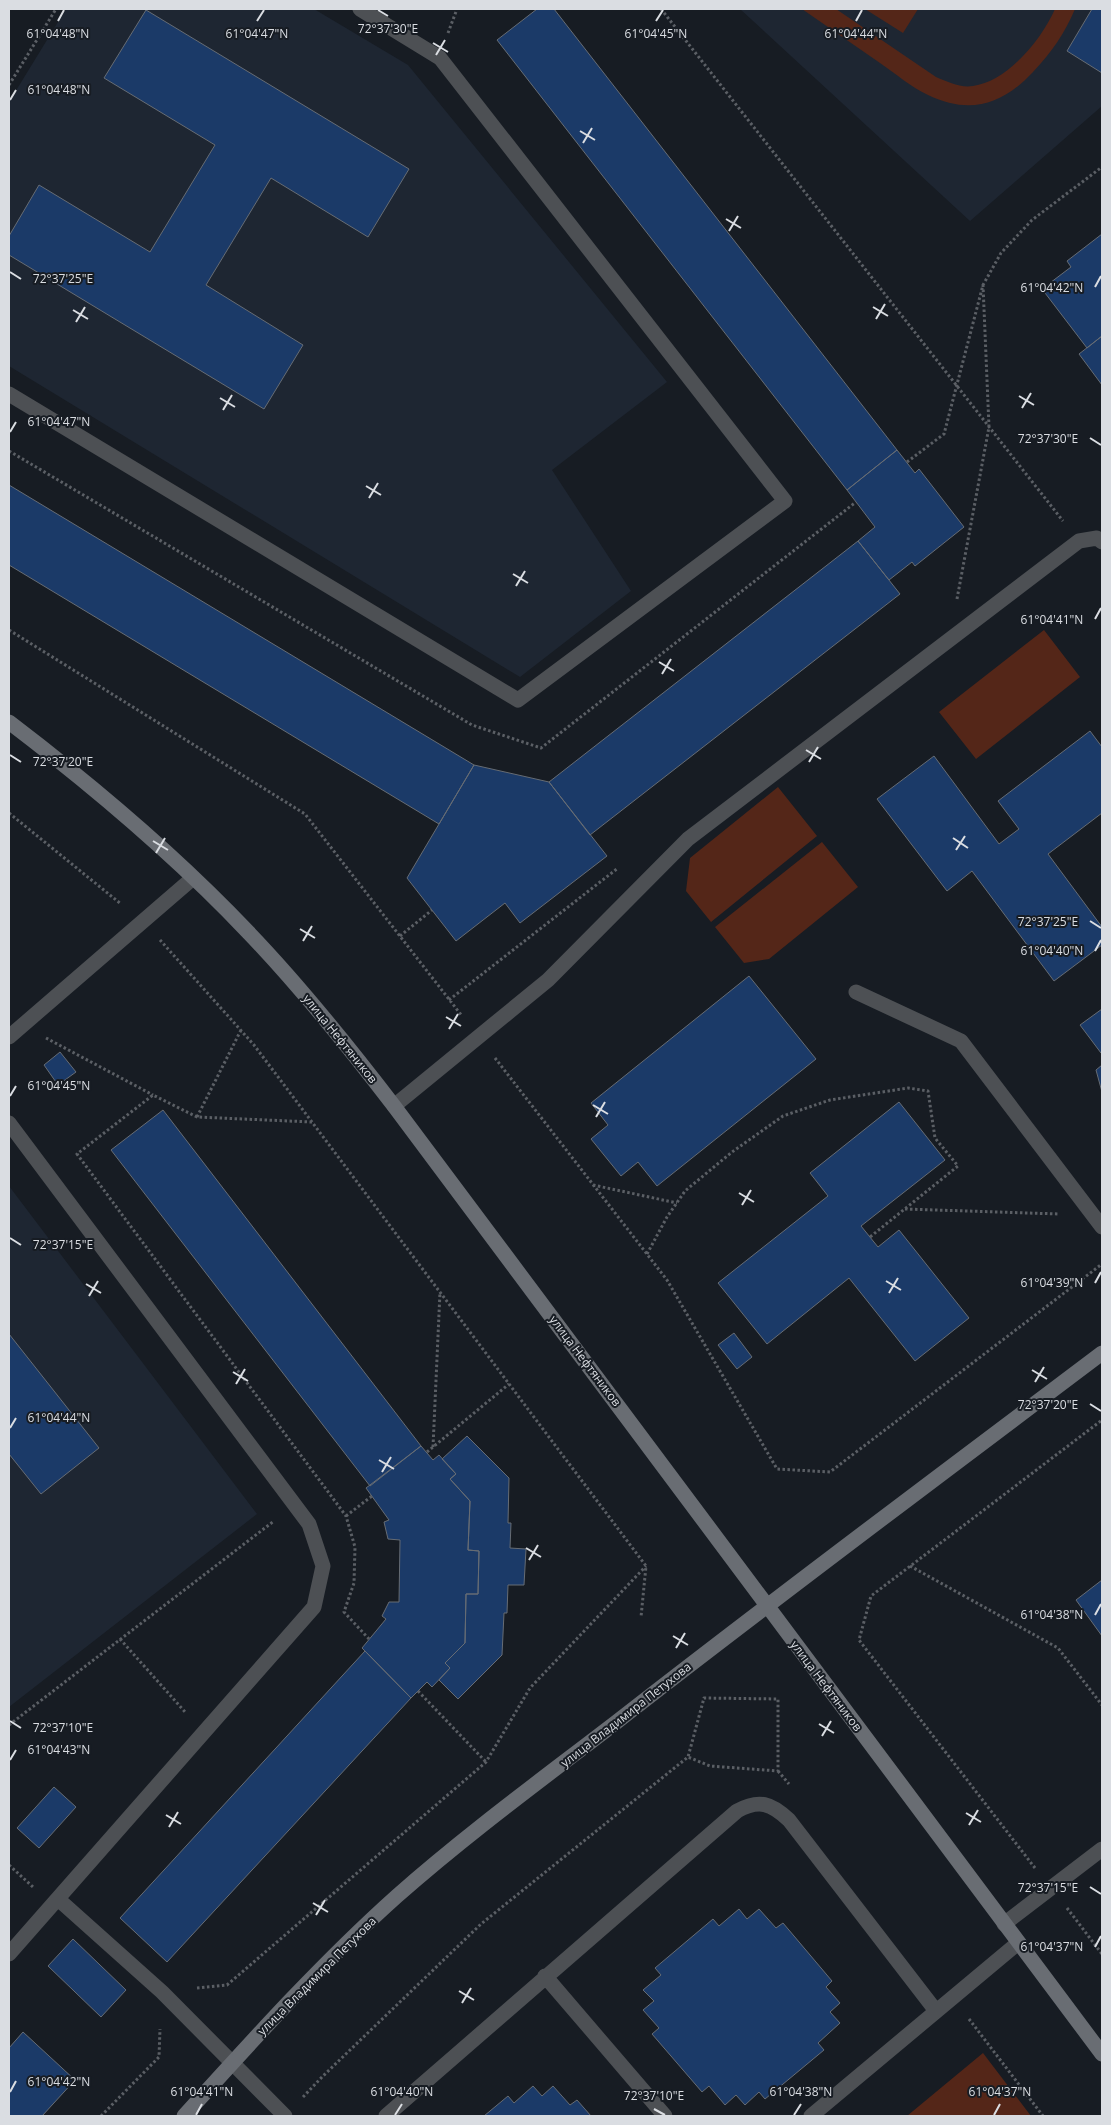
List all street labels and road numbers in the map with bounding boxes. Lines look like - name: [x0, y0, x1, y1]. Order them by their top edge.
- street label: улица Нефтяников: [299, 991, 382, 1087]
- street label: улица Нефтяников: [546, 1312, 625, 1410]
- street label: улица Нефтяников: [787, 1637, 866, 1735]
- street label: улица Владимира Петухова: [557, 1658, 695, 1771]
- street label: улица Владимира Петухова: [254, 1913, 380, 2039]

